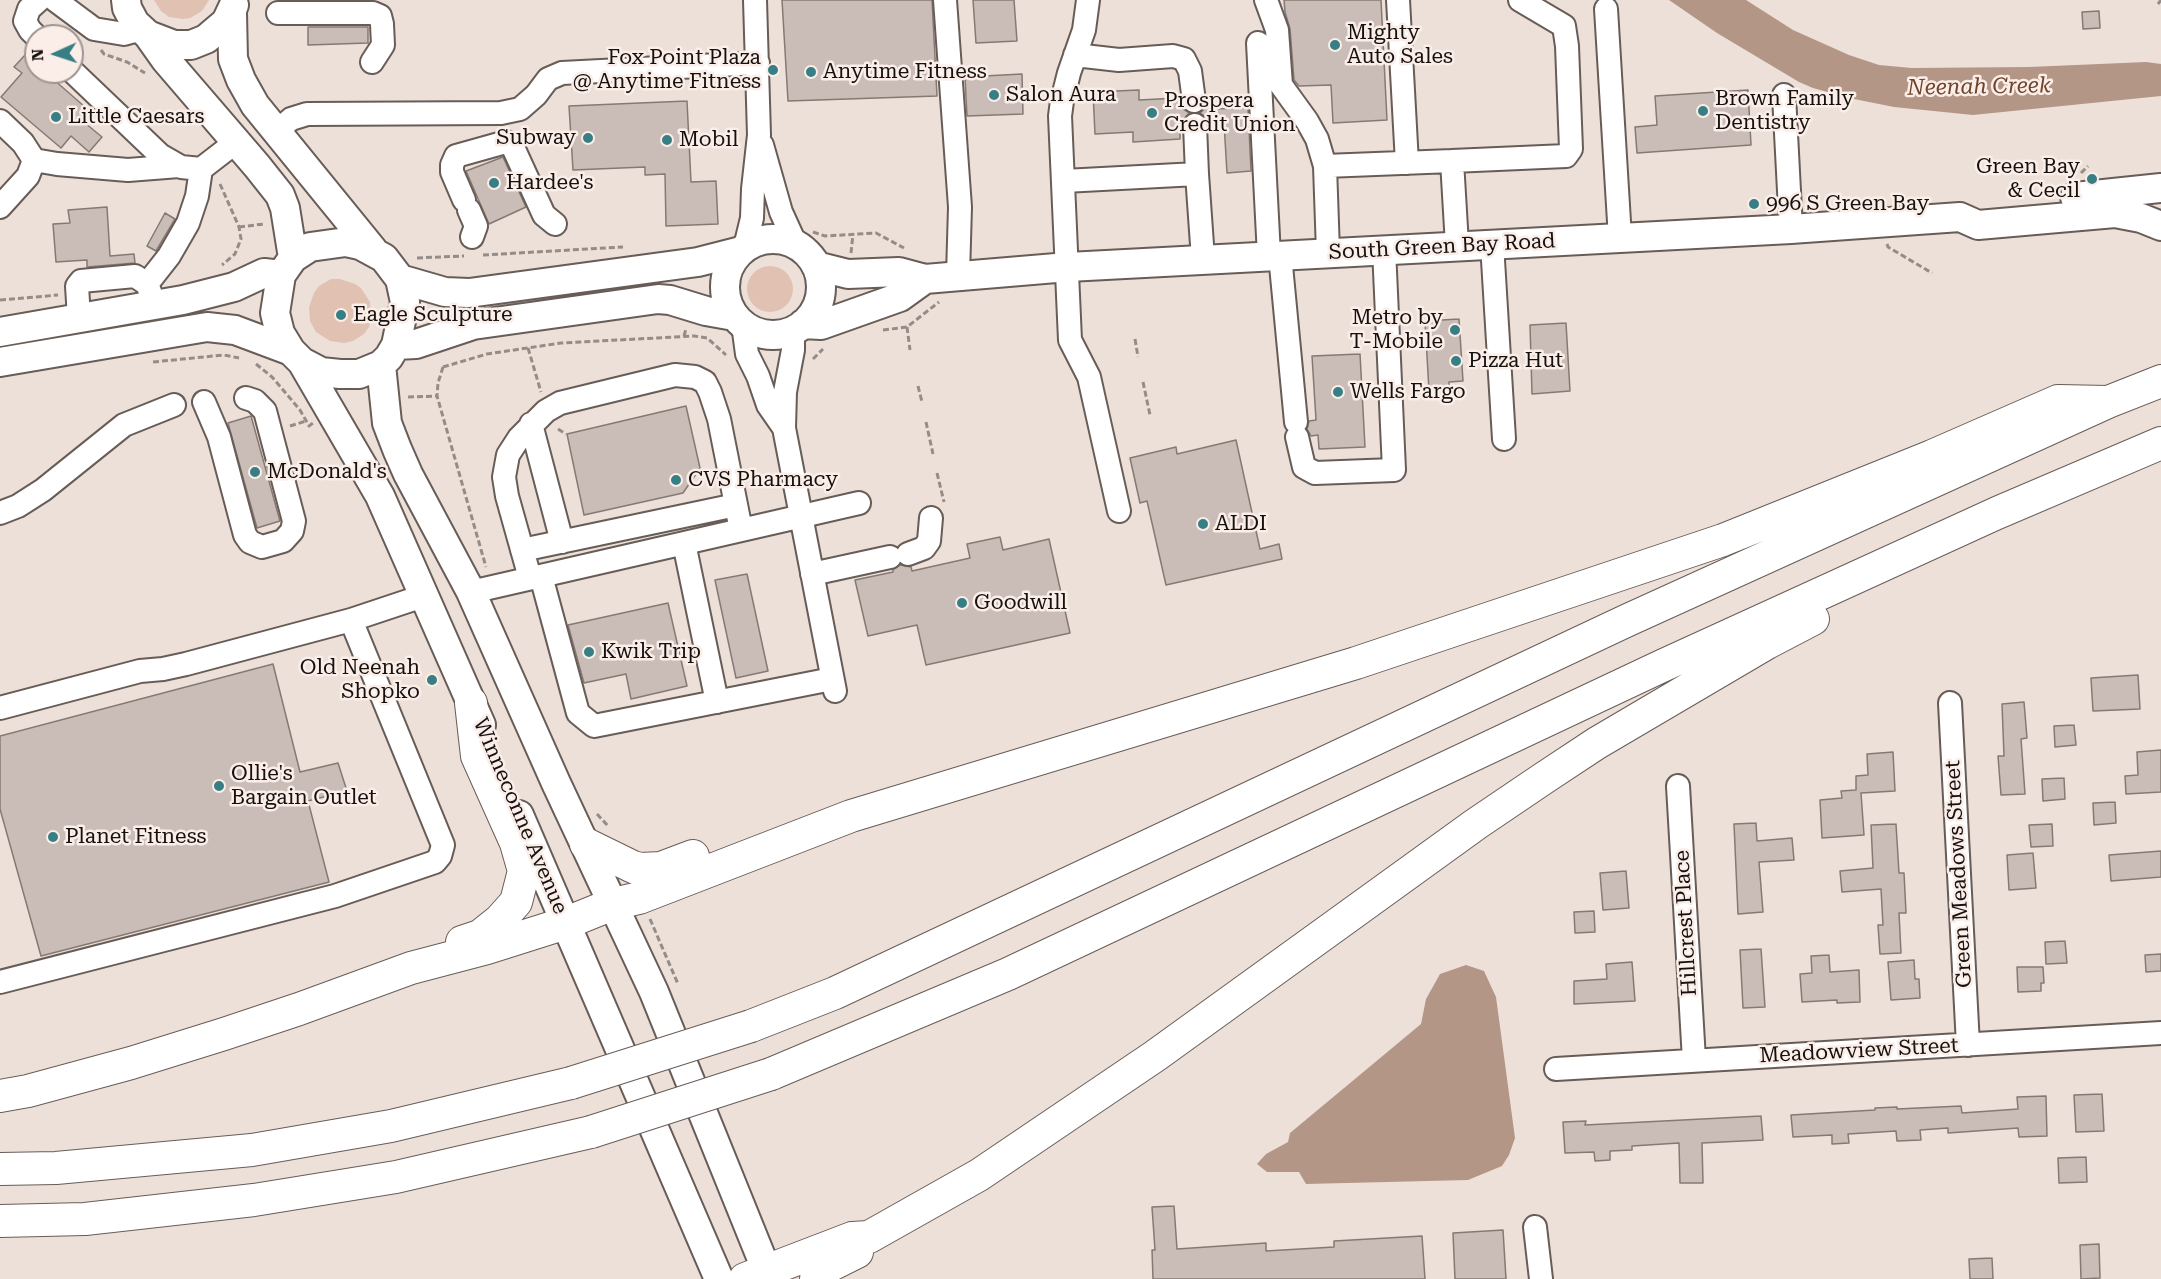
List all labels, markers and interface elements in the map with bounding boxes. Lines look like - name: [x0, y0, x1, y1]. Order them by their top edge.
- place label: Mighty Auto Sales: [1347, 20, 1453, 70]
- north arrow: [24, 24, 84, 84]
- marker: Mighty Auto Sales: [1328, 38, 1342, 52]
- place label: Fox Point Plaza @ Anytime Fitness: [573, 45, 761, 95]
- text: N: [28, 48, 47, 62]
- place label: Anytime Fitness: [823, 59, 987, 85]
- marker: Fox Point Plaza @ Anytime Fitness: [766, 63, 780, 77]
- marker: Anytime Fitness: [804, 65, 818, 79]
- water label: Neenah Creek: [1907, 73, 2051, 101]
- place label: Salon Aura: [1006, 82, 1116, 108]
- place label: Brown Family Dentistry: [1715, 86, 1854, 136]
- marker: Salon Aura: [987, 88, 1001, 102]
- place label: Prospera Credit Union: [1164, 88, 1296, 138]
- place label: Little Caesars: [68, 104, 205, 130]
- marker: Brown Family Dentistry: [1696, 104, 1710, 118]
- marker: Prospera Credit Union: [1145, 106, 1159, 120]
- marker: Little Caesars: [49, 110, 63, 124]
- place label: Subway: [496, 125, 576, 151]
- place label: Mobil: [679, 127, 738, 153]
- marker: Subway: [581, 131, 595, 145]
- marker: Mobil: [660, 133, 674, 147]
- place label: Green Bay & Cecil: [1976, 154, 2080, 204]
- place label: Hardee's: [506, 170, 594, 196]
- marker: Green Bay & Cecil: [2085, 172, 2099, 186]
- marker: Hardee's: [487, 176, 501, 190]
- place label: 996 S Green Bay: [1766, 191, 1929, 217]
- marker: 996 S Green Bay: [1747, 197, 1761, 211]
- street label: South Green Bay Road: [1328, 228, 1556, 266]
- place label: Eagle Sculpture: [353, 302, 513, 328]
- place label: Metro by T-Mobile: [1350, 305, 1443, 355]
- marker: Eagle Sculpture: [334, 308, 348, 322]
- marker: Metro by T-Mobile: [1448, 323, 1462, 337]
- place label: Pizza Hut: [1468, 348, 1563, 374]
- marker: Pizza Hut: [1449, 354, 1463, 368]
- place label: Wells Fargo: [1350, 379, 1466, 405]
- marker: Wells Fargo: [1331, 385, 1345, 399]
- place label: McDonald's: [267, 459, 387, 485]
- marker: McDonald's: [248, 465, 262, 479]
- place label: CVS Pharmacy: [688, 467, 838, 493]
- marker: CVS Pharmacy: [669, 473, 683, 487]
- place label: ALDI: [1215, 511, 1267, 537]
- marker: ALDI: [1196, 517, 1210, 531]
- place label: Goodwill: [974, 590, 1067, 616]
- marker: Goodwill: [955, 596, 969, 610]
- place label: Kwik Trip: [601, 639, 701, 665]
- marker: Kwik Trip: [582, 645, 596, 659]
- place label: Old Neenah Shopko: [300, 655, 420, 705]
- marker: Old Neenah Shopko: [425, 673, 439, 687]
- street label: Winneconne Avenue: [467, 714, 573, 918]
- street label: Green Meadows Street: [1940, 759, 1978, 989]
- place label: Ollie's Bargain Outlet: [231, 761, 377, 811]
- marker: Ollie's Bargain Outlet: [212, 779, 226, 793]
- place label: Planet Fitness: [65, 824, 206, 850]
- marker: Planet Fitness: [46, 830, 60, 844]
- street label: Hillcrest Place: [1670, 849, 1702, 997]
- street label: Meadowview Street: [1759, 1033, 1959, 1069]

